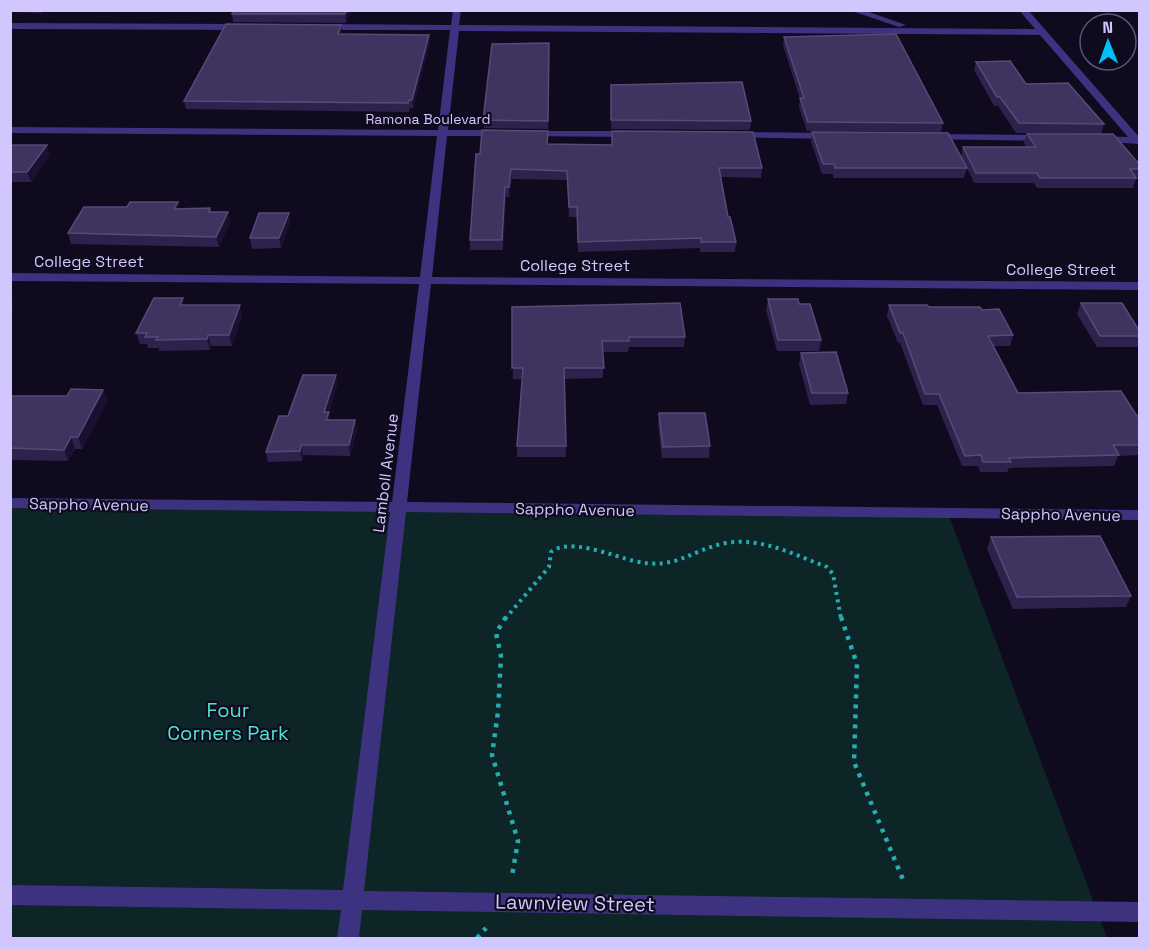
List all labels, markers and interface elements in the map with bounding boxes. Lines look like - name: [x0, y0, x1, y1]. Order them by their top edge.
- north arrow: [1078, 12, 1138, 72]
- text: N: [1102, 17, 1113, 38]
- street label: Ramona Boulevard: [365, 110, 491, 128]
- street label: College Street: [34, 251, 144, 272]
- street label: College Street: [520, 255, 630, 276]
- street label: College Street: [1006, 259, 1116, 280]
- street label: Lamboll Avenue: [368, 412, 403, 534]
- street label: Sappho Avenue: [29, 493, 149, 516]
- street label: Sappho Avenue: [515, 498, 635, 521]
- street label: Sappho Avenue: [1001, 503, 1121, 526]
- park label: Four Corners Park: [167, 697, 289, 746]
- street label: Lawnview Street: [495, 889, 655, 917]

